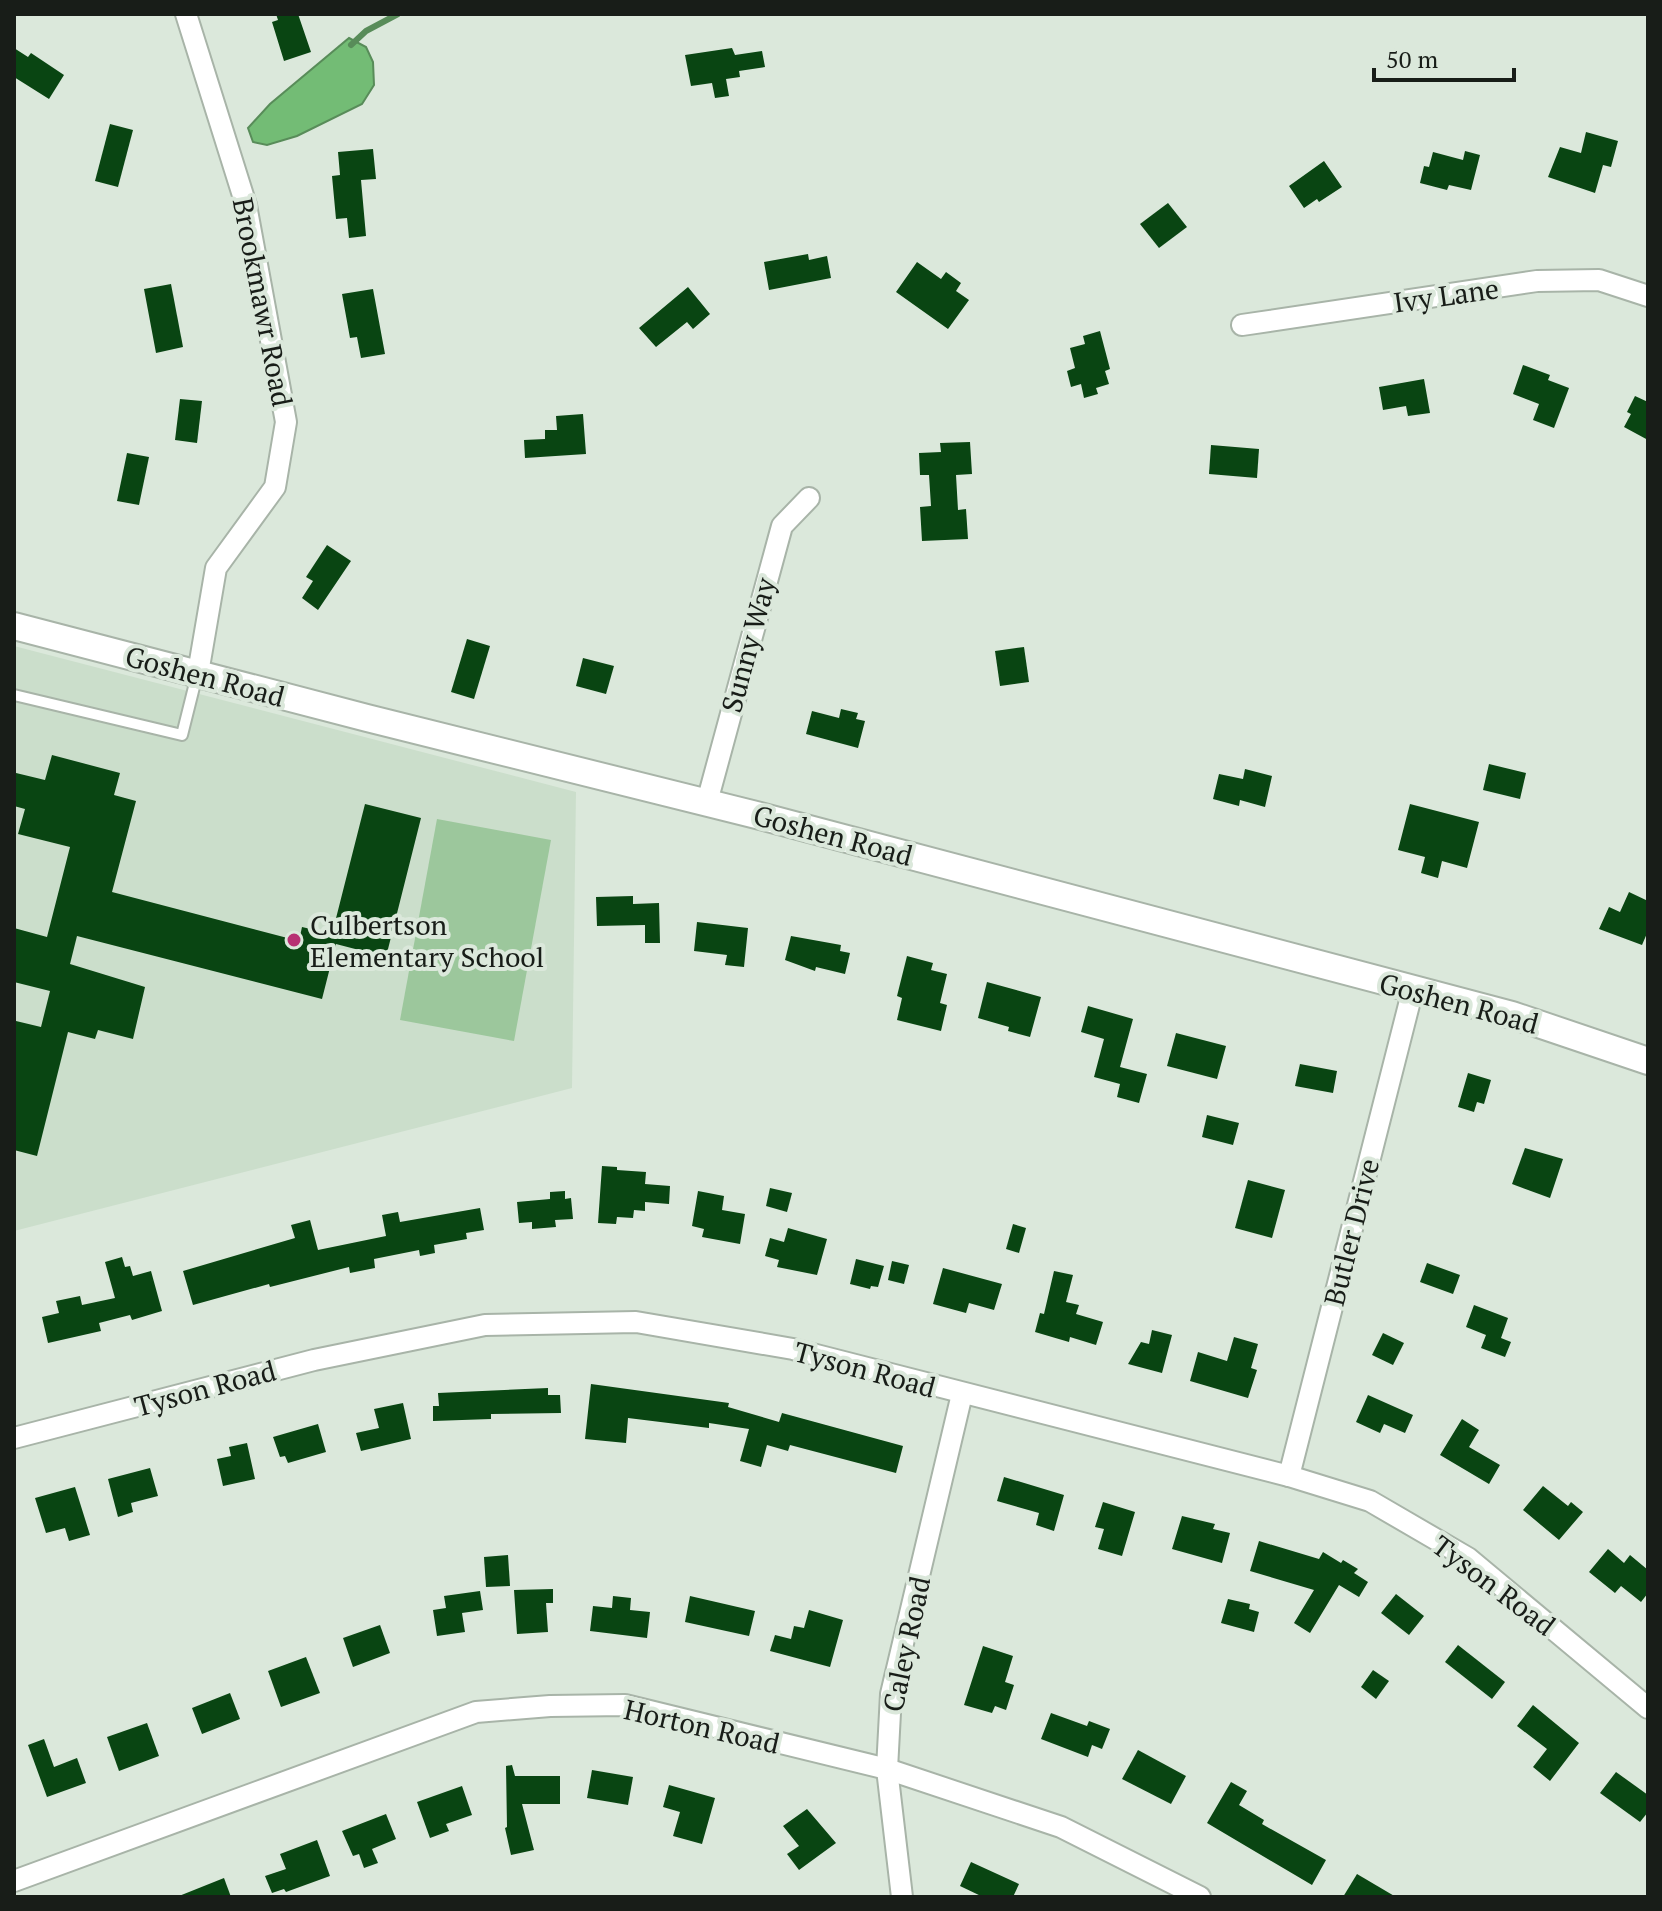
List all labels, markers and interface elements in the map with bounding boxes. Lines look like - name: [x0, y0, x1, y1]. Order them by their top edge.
- scale bar: [1374, 32, 1514, 82]
- text: 50 m: [1386, 43, 1438, 75]
- street label: Brookmawr Road: [225, 194, 301, 410]
- street label: Ivy Lane: [1391, 269, 1501, 321]
- street label: Sunny Way: [712, 573, 784, 716]
- street label: Goshen Road: [121, 637, 289, 715]
- street label: Goshen Road: [749, 796, 917, 874]
- place label: Culbertson Elementary School: [310, 906, 544, 975]
- marker: Culbertson Elementary School: [285, 931, 303, 949]
- street label: Goshen Road: [1375, 964, 1543, 1042]
- street label: Butler Drive: [1315, 1154, 1387, 1310]
- street label: Tyson Road: [790, 1332, 940, 1406]
- street label: Tyson Road: [130, 1351, 280, 1425]
- street label: Tyson Road: [1425, 1527, 1563, 1643]
- street label: Caley Road: [874, 1573, 938, 1715]
- street label: Horton Road: [621, 1690, 783, 1762]

